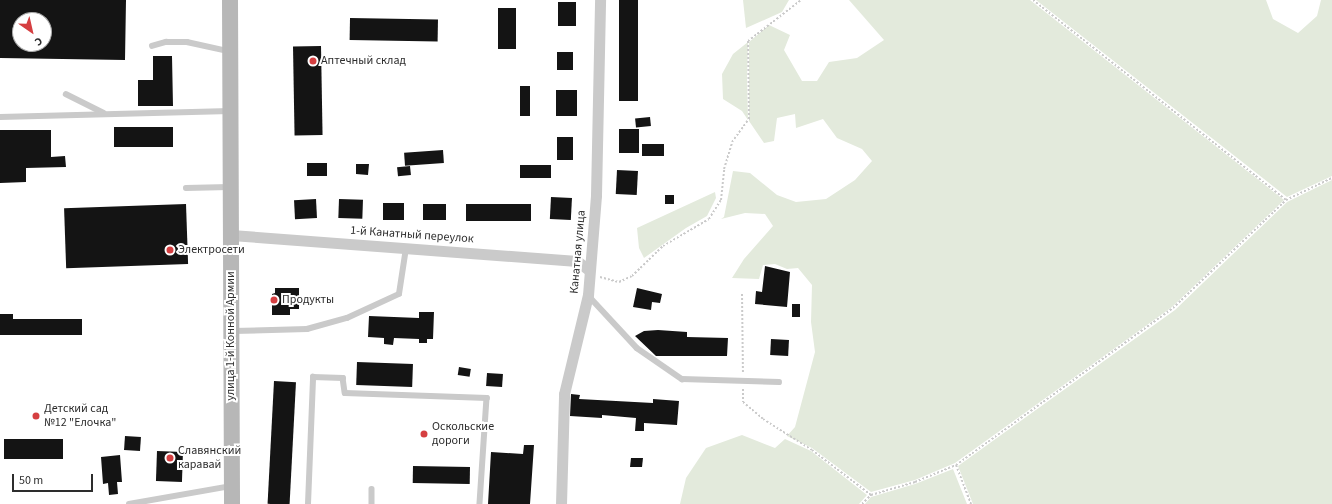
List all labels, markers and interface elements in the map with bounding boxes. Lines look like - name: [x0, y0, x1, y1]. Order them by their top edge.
- north arrow: [12, 12, 52, 52]
- text: С: [32, 34, 45, 50]
- place label: Аптечный склад: [321, 54, 406, 68]
- marker: Аптечный склад: [308, 56, 318, 66]
- street label: Канатная улица: [567, 210, 589, 294]
- street label: 1-й Канатный переулок: [350, 224, 474, 246]
- place label: Электросети: [178, 243, 245, 257]
- marker: Электросети: [165, 245, 175, 255]
- street label: улица 1-й Конной Армии: [224, 271, 238, 401]
- place label: Продукты: [282, 293, 334, 307]
- marker: Продукты: [269, 295, 279, 305]
- place label: Детский сад №12 "Елочка": [44, 402, 116, 430]
- marker: Детский сад №12 "Елочка": [31, 411, 41, 421]
- place label: Оскольские дороги: [432, 420, 494, 448]
- marker: Оскольские дороги: [419, 429, 429, 439]
- place label: Славянский каравай: [178, 444, 241, 472]
- marker: Славянский каравай: [165, 453, 175, 463]
- scale bar: [14, 466, 95, 492]
- text: 50 m: [19, 472, 43, 489]

